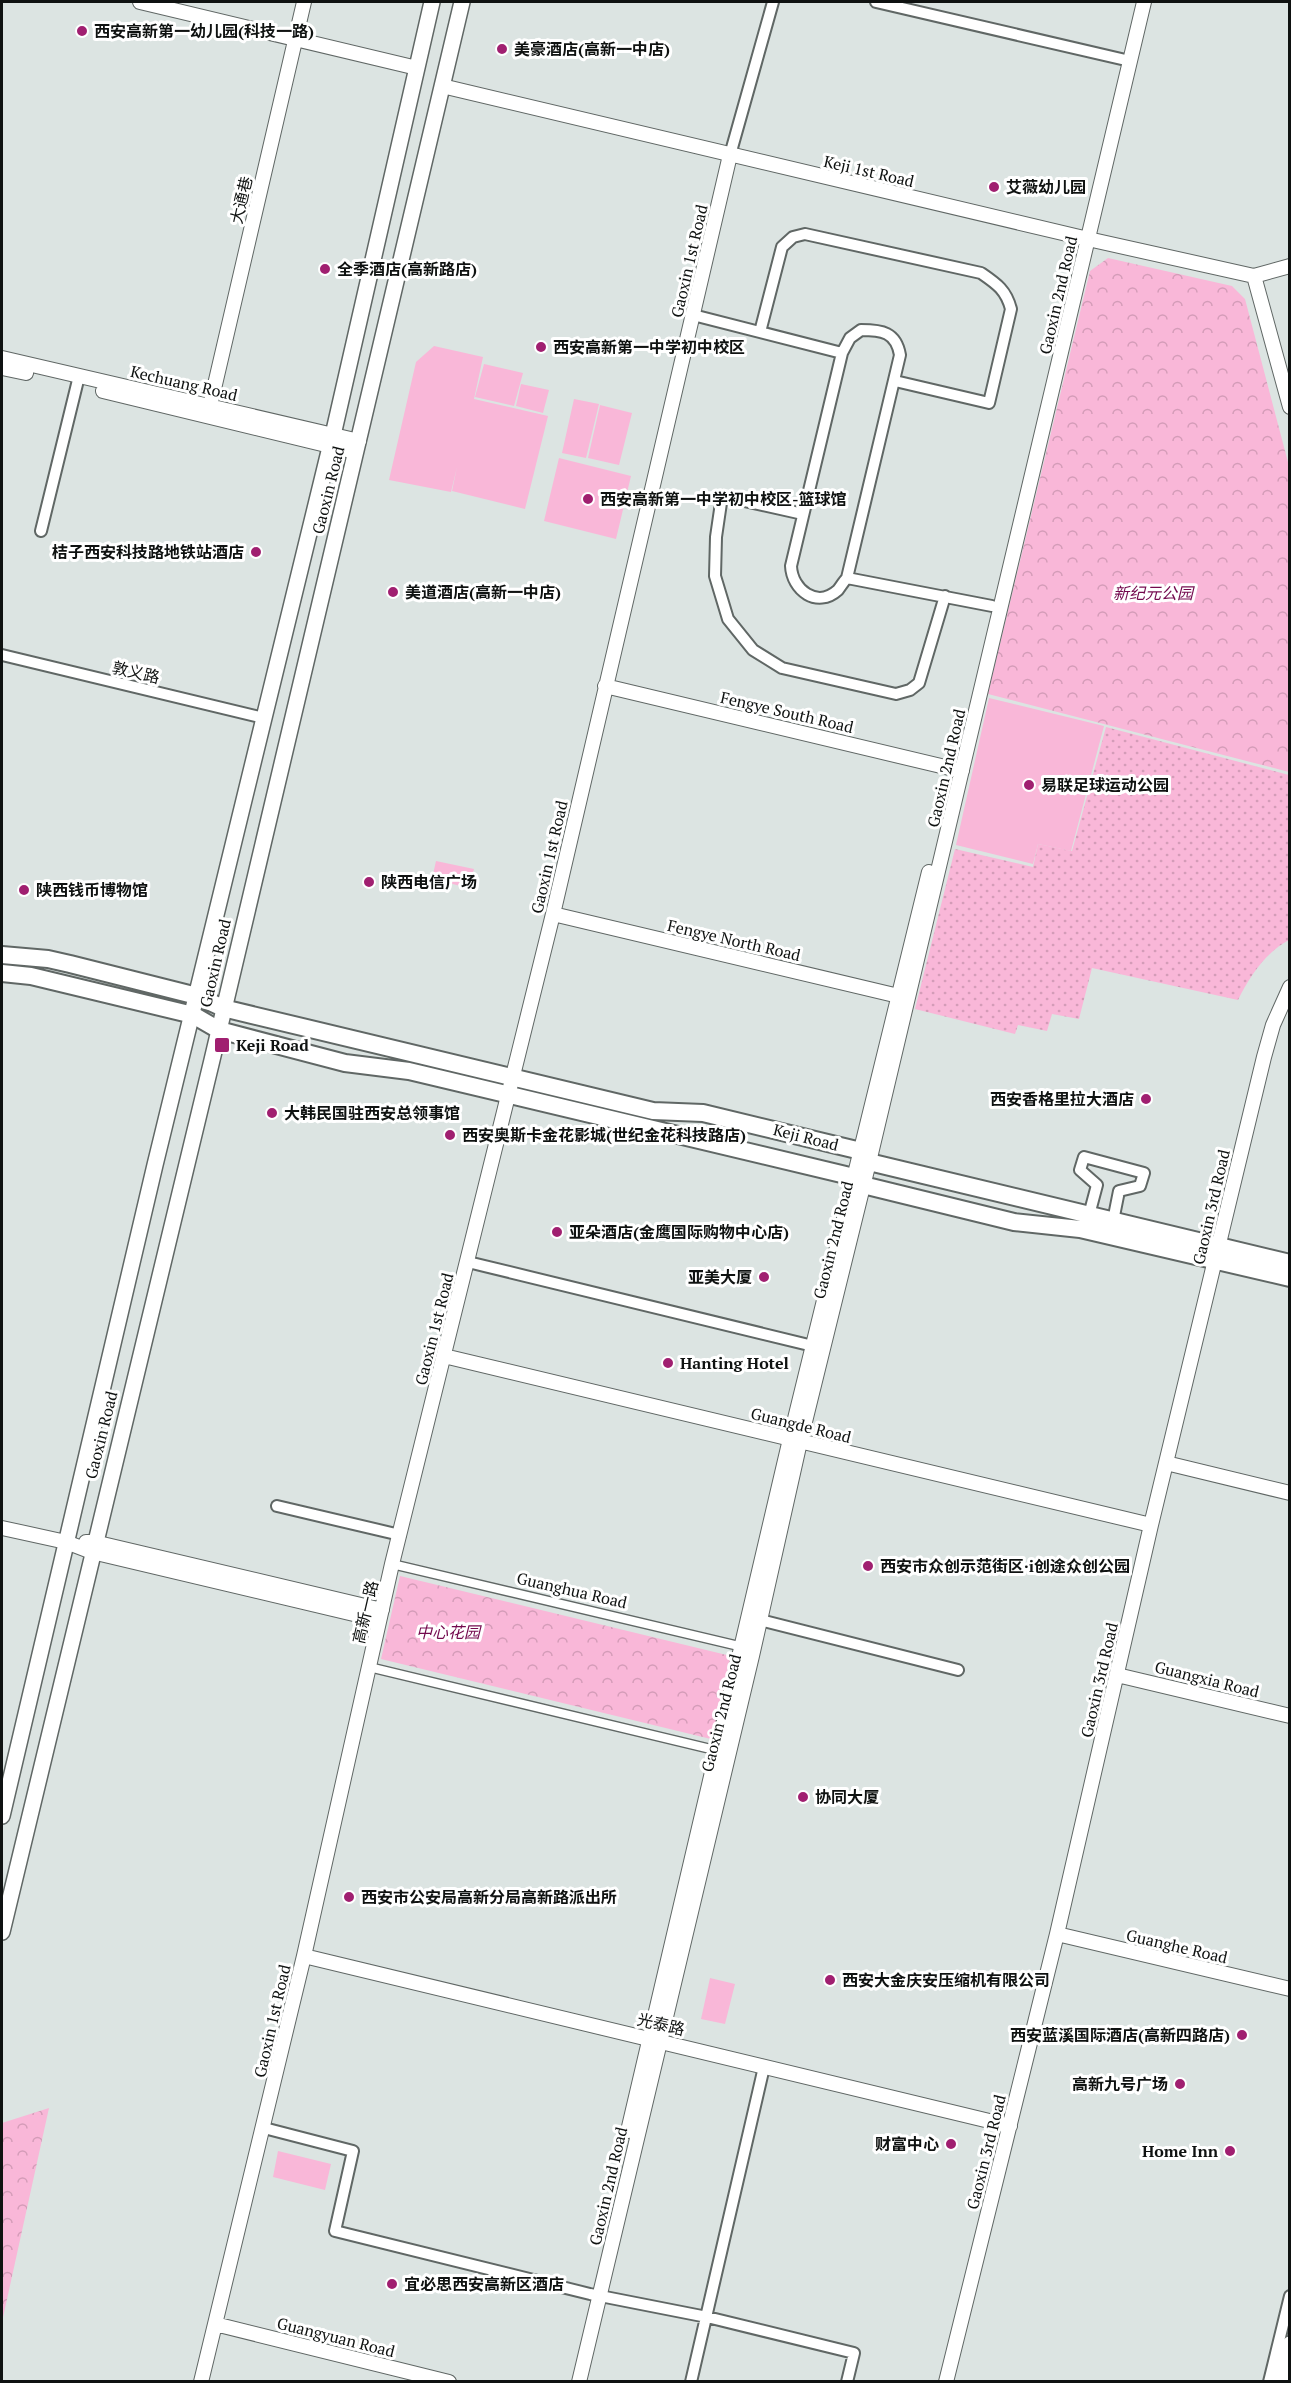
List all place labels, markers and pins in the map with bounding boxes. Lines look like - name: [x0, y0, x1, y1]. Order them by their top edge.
- place label: 西安高新第一幼儿园(科技一路): [94, 20, 314, 42]
- marker: 西安高新第一幼儿园(科技一路): [75, 24, 89, 38]
- place label: 美豪酒店(高新一中店): [514, 38, 670, 60]
- marker: 美豪酒店(高新一中店): [495, 42, 509, 56]
- place label: 艾薇幼儿园: [1006, 176, 1086, 198]
- marker: 艾薇幼儿园: [987, 180, 1001, 194]
- place label: 全季酒店(高新路店): [337, 258, 477, 280]
- marker: 全季酒店(高新路店): [318, 262, 332, 276]
- place label: 西安高新第一中学初中校区: [553, 336, 745, 358]
- marker: 西安高新第一中学初中校区: [534, 340, 548, 354]
- place label: 西安高新第一中学初中校区-篮球馆: [600, 488, 847, 510]
- marker: 西安高新第一中学初中校区-篮球馆: [581, 492, 595, 506]
- place label: 桔子西安科技路地铁站酒店: [52, 541, 244, 563]
- marker: 桔子西安科技路地铁站酒店: [249, 545, 263, 559]
- place label: 美道酒店(高新一中店): [405, 581, 561, 603]
- marker: 美道酒店(高新一中店): [386, 585, 400, 599]
- place label: 易联足球运动公园: [1041, 774, 1169, 796]
- marker: 易联足球运动公园: [1022, 778, 1036, 792]
- place label: 陕西电信广场: [381, 871, 477, 893]
- marker: 陕西电信广场: [362, 875, 376, 889]
- place label: 陕西钱币博物馆: [36, 879, 148, 901]
- marker: 陕西钱币博物馆: [17, 883, 31, 897]
- place label: Keji Road: [236, 1034, 309, 1056]
- marker: Keji Road: [213, 1036, 231, 1054]
- place label: 西安香格里拉大酒店: [990, 1088, 1134, 1110]
- marker: 西安香格里拉大酒店: [1139, 1092, 1153, 1106]
- place label: 大韩民国驻西安总领事馆: [284, 1102, 460, 1124]
- marker: 大韩民国驻西安总领事馆: [265, 1106, 279, 1120]
- place label: 西安奥斯卡金花影城(世纪金花科技路店): [462, 1124, 746, 1146]
- marker: 西安奥斯卡金花影城(世纪金花科技路店): [443, 1128, 457, 1142]
- place label: 亚朵酒店(金鹰国际购物中心店): [569, 1221, 789, 1243]
- marker: 亚朵酒店(金鹰国际购物中心店): [550, 1225, 564, 1239]
- place label: 亚美大厦: [688, 1266, 752, 1288]
- marker: 亚美大厦: [757, 1270, 771, 1284]
- place label: Hanting Hotel: [680, 1352, 789, 1374]
- marker: Hanting Hotel: [661, 1356, 675, 1370]
- place label: 西安市众创示范街区·i创途众创公园: [880, 1555, 1130, 1577]
- marker: 西安市众创示范街区·i创途众创公园: [861, 1559, 875, 1573]
- place label: 协同大厦: [815, 1786, 879, 1808]
- marker: 协同大厦: [796, 1790, 810, 1804]
- place label: 西安市公安局高新分局高新路派出所: [361, 1886, 617, 1908]
- marker: 西安市公安局高新分局高新路派出所: [342, 1890, 356, 1904]
- place label: 西安大金庆安压缩机有限公司: [842, 1969, 1050, 1991]
- marker: 西安大金庆安压缩机有限公司: [823, 1973, 837, 1987]
- place label: 西安蓝溪国际酒店(高新四路店): [1010, 2024, 1230, 2046]
- marker: 西安蓝溪国际酒店(高新四路店): [1235, 2028, 1249, 2042]
- place label: 高新九号广场: [1072, 2073, 1168, 2095]
- marker: 高新九号广场: [1173, 2077, 1187, 2091]
- place label: 财富中心: [875, 2133, 939, 2155]
- marker: 财富中心: [944, 2137, 958, 2151]
- place label: Home Inn: [1142, 2140, 1219, 2162]
- marker: Home Inn: [1223, 2144, 1237, 2158]
- place label: 宜必思西安高新区酒店: [404, 2273, 564, 2295]
- marker: 宜必思西安高新区酒店: [385, 2277, 399, 2291]

